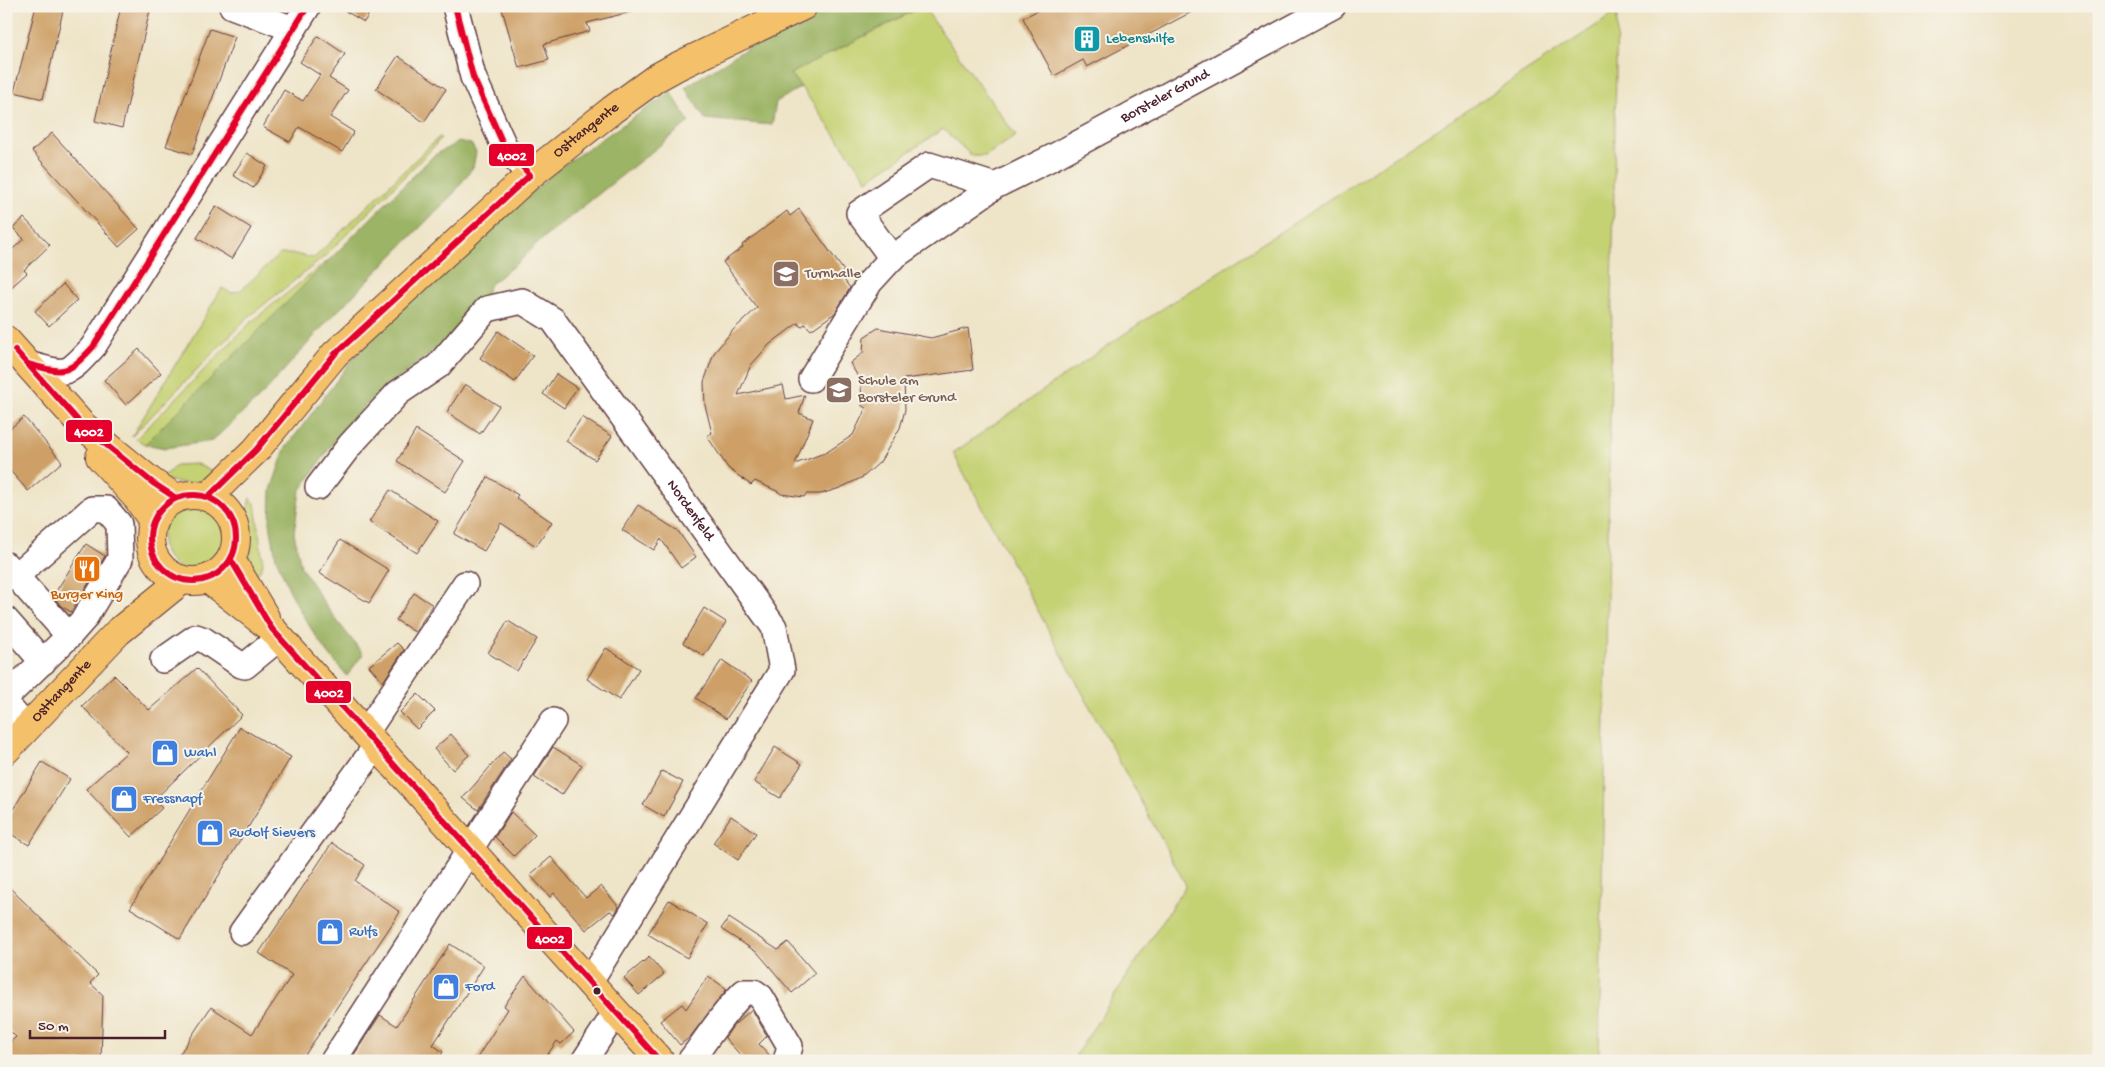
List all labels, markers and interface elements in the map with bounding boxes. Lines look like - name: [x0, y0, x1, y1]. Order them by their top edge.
- building icon: Lebenshilfe: [1072, 24, 1102, 54]
- place label: Lebenshilfe: [1106, 30, 1175, 48]
- street label: Borsteler Grund: [1117, 65, 1214, 128]
- street label: Osttangente: [549, 98, 623, 162]
- line badge: 4002: [488, 143, 535, 167]
- text: 4002: [496, 149, 527, 166]
- school or university icon: Turnhalle: [771, 259, 801, 289]
- place label: Turnhalle: [804, 265, 861, 283]
- place label: Schule am Borsteler Grund: [857, 372, 957, 407]
- school or university icon: Schule am Borsteler Grund: [824, 375, 854, 405]
- line badge: 4002: [65, 419, 113, 443]
- text: 4002: [73, 425, 104, 442]
- street label: Nordenfeld: [662, 476, 719, 546]
- restaurant icon: Burger King: [72, 554, 102, 584]
- place label: Burger King: [50, 586, 123, 604]
- street label: Osttangente: [28, 656, 96, 726]
- line badge: 4002: [305, 680, 352, 704]
- text: 4002: [313, 686, 344, 703]
- shop icon: Wahl: [150, 738, 180, 768]
- place label: Wahl: [184, 744, 216, 762]
- shop icon: Fressnapf: [109, 784, 139, 814]
- place label: Fressnapf: [142, 790, 204, 808]
- shop icon: Rudolf Sievers: [195, 818, 225, 848]
- place label: Rudolf Sievers: [229, 824, 316, 842]
- shop icon: Rulfs: [315, 917, 345, 947]
- place label: Rulfs: [349, 923, 378, 941]
- line badge: 4002: [526, 926, 573, 950]
- text: 4002: [534, 932, 565, 949]
- shop icon: Ford: [431, 972, 461, 1002]
- place label: Ford: [464, 978, 496, 996]
- unlabelled marker: [592, 986, 602, 996]
- scale bar: [30, 1007, 165, 1039]
- text: 50 m: [38, 1018, 69, 1036]

